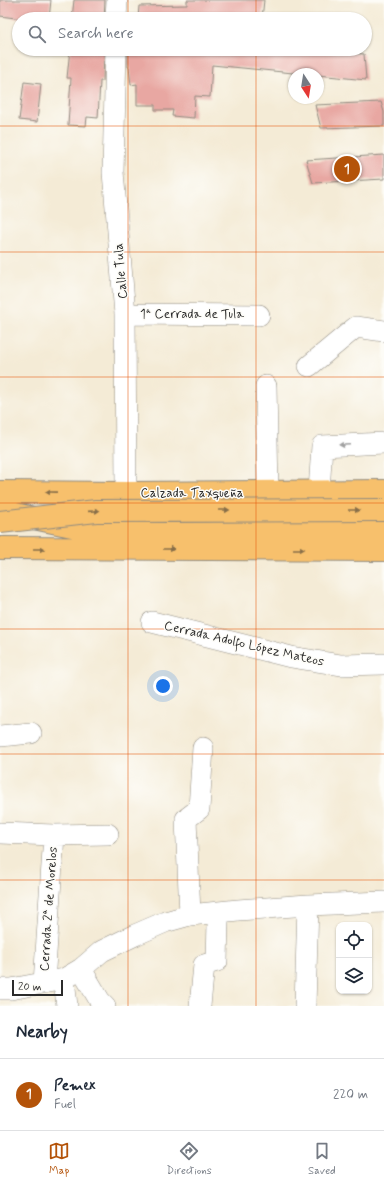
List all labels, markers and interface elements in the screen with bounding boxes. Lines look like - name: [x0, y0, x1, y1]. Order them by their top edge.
- search box: [12, 12, 372, 56]
- icon: search: [26, 23, 48, 45]
- text: Search here: [58, 24, 134, 44]
- north arrow: [288, 68, 324, 104]
- pin: 1: [334, 154, 360, 184]
- street label: Calle Tula: [110, 242, 132, 300]
- street label: 1ª Cerrada de Tula: [140, 306, 244, 323]
- one-way arrow: [339, 441, 351, 448]
- street label: Calzada Taxqueña: [141, 485, 244, 502]
- one-way arrow: [44, 489, 57, 495]
- one-way arrow: [218, 507, 231, 513]
- one-way arrow: [348, 507, 361, 513]
- one-way arrow: [88, 508, 100, 515]
- one-way arrow: [33, 546, 46, 552]
- one-way arrow: [163, 546, 176, 552]
- one-way arrow: [293, 546, 306, 552]
- street label: Cerrada Adolfo López Mateos: [162, 617, 326, 673]
- your location: [153, 676, 173, 696]
- street label: Cerrada 2ª de Morelos: [36, 846, 62, 972]
- map controls: [336, 922, 372, 994]
- button: locate: [336, 922, 372, 958]
- button: layers: [336, 958, 372, 994]
- scale bar: [12, 978, 63, 997]
- text: 20 m: [18, 980, 41, 994]
- text: Nearby: [16, 1021, 68, 1043]
- text: Pemex: [54, 1076, 96, 1096]
- text: 1: [26, 1086, 32, 1103]
- text: 220 m: [333, 1086, 368, 1103]
- text: Fuel: [54, 1096, 76, 1113]
- tab: Map: [48, 1140, 70, 1178]
- tab: Directions: [166, 1140, 212, 1178]
- tab: Saved: [308, 1140, 336, 1178]

